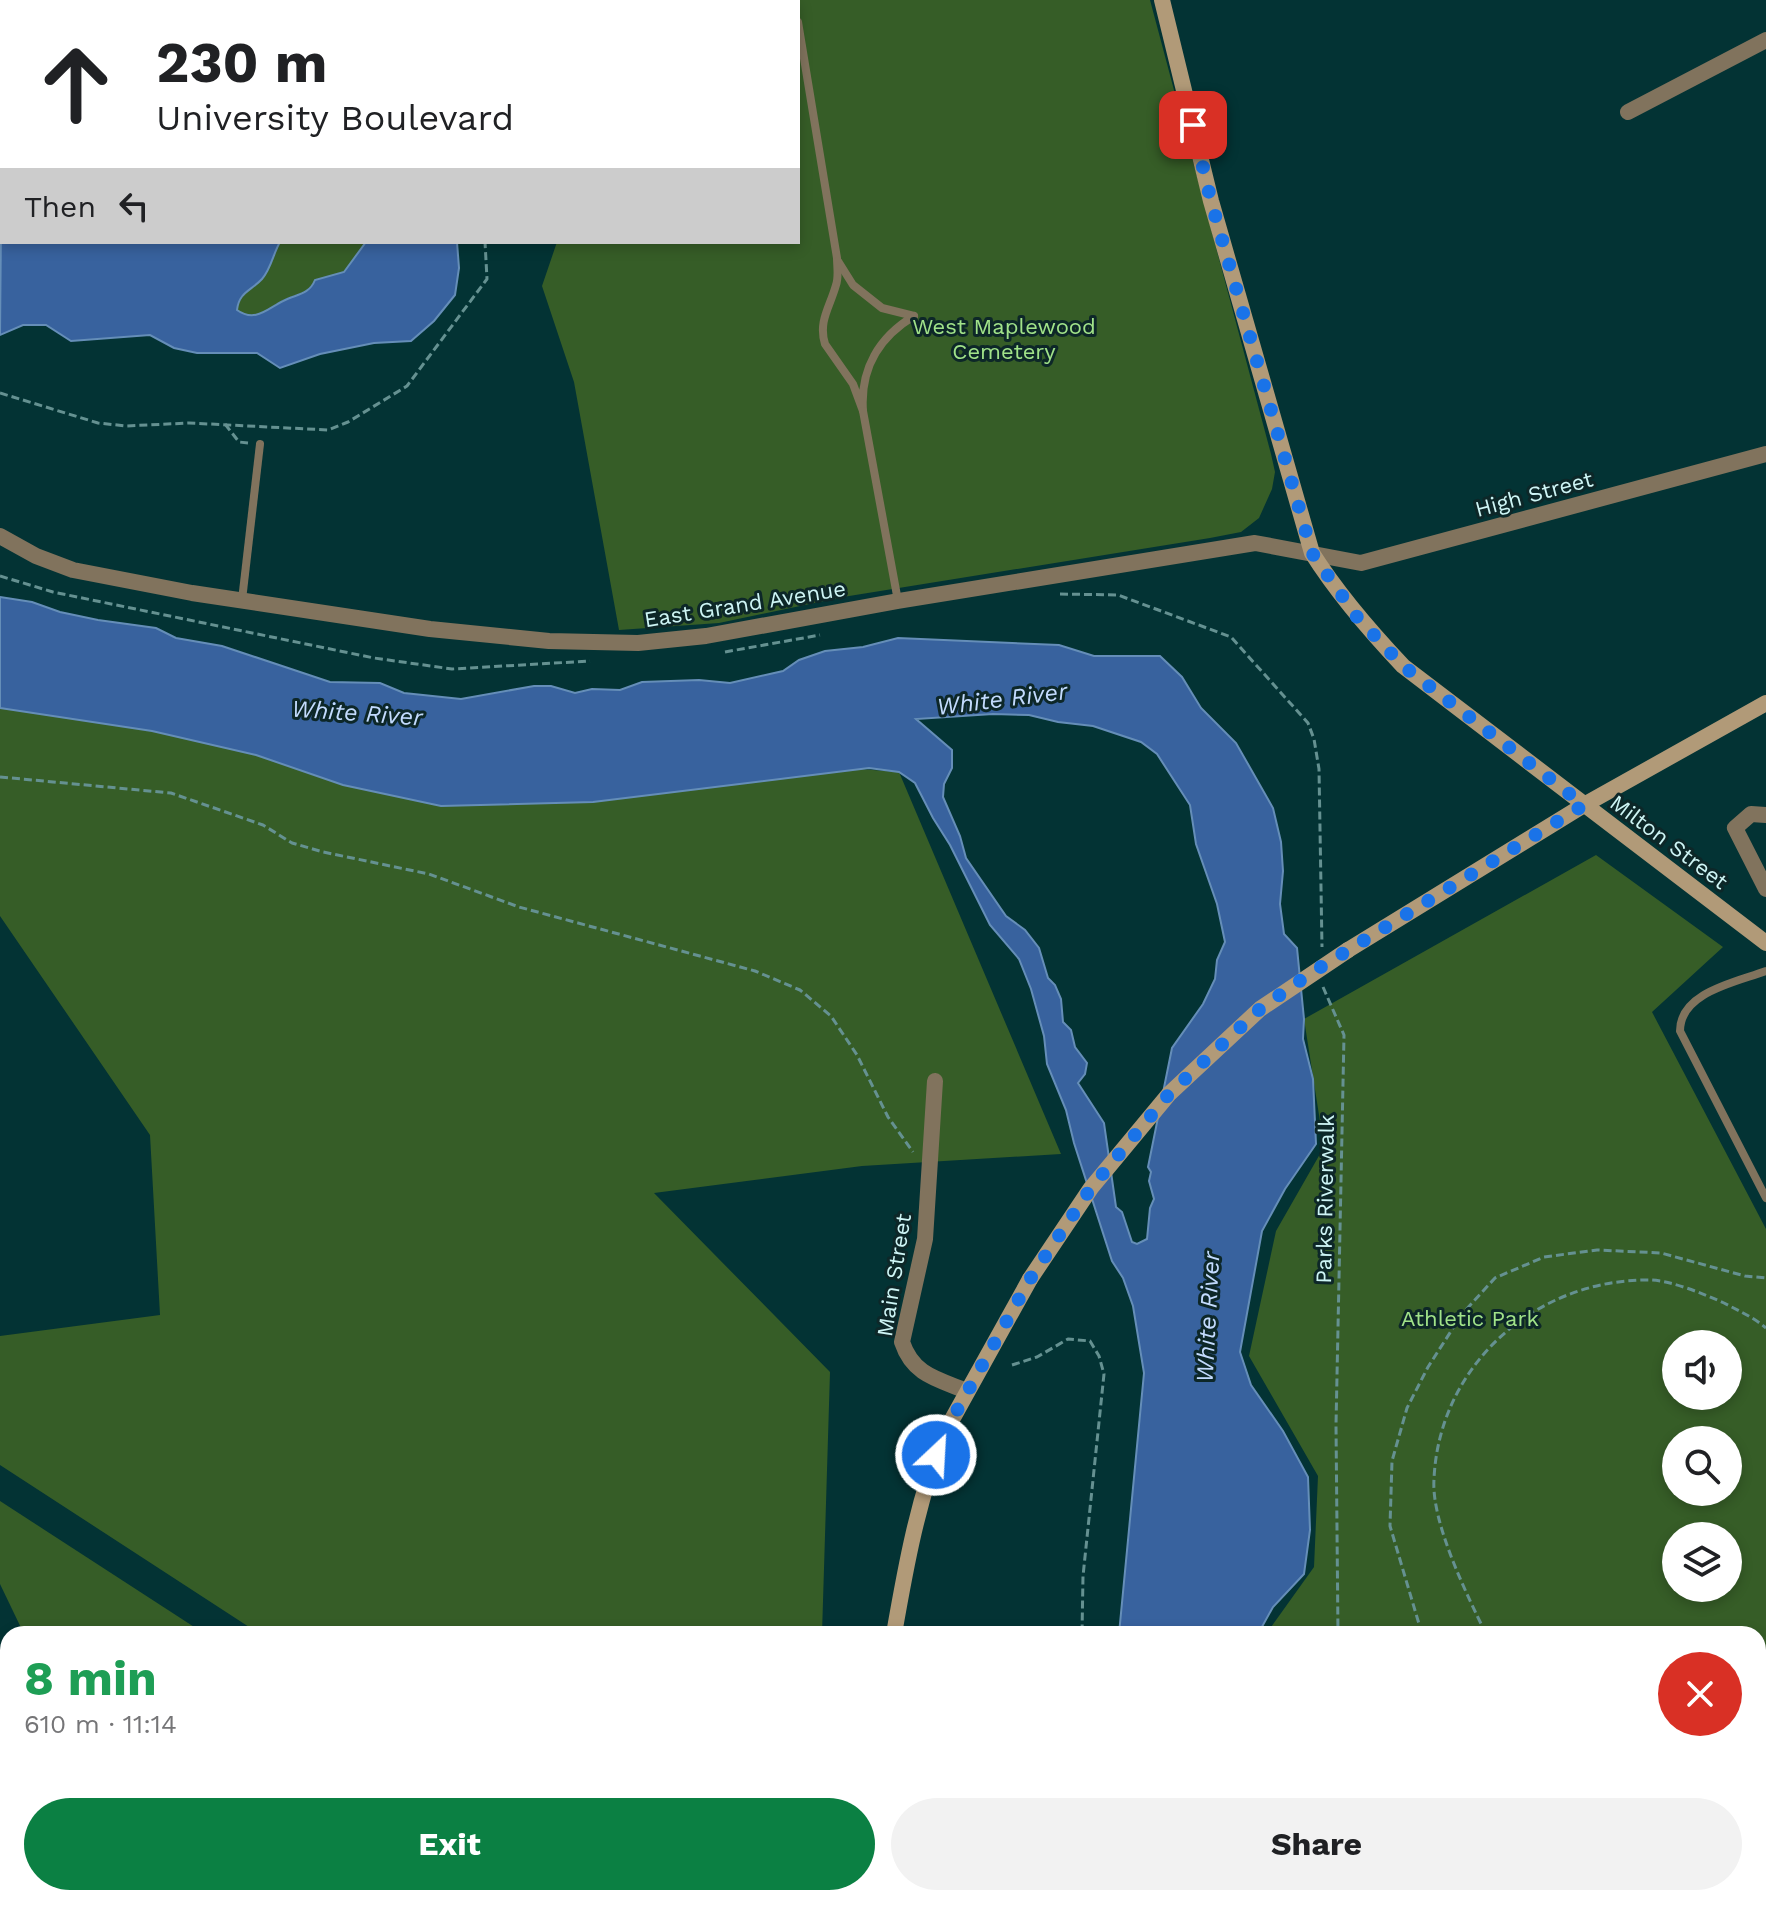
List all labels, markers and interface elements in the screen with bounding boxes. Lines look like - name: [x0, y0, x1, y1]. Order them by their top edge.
- text: 230 m: [156, 30, 327, 96]
- icon: ahead: [24, 32, 128, 136]
- pin: [1159, 91, 1227, 159]
- text: University Boulevard: [156, 97, 514, 139]
- icon: arrive: [1171, 103, 1215, 147]
- icon: left: [112, 184, 156, 228]
- text: Then: [24, 189, 96, 224]
- park label: West Maplewood Cemetery: [912, 314, 1096, 364]
- street label: High Street: [1472, 466, 1596, 522]
- street label: East Grand Avenue: [642, 576, 848, 632]
- water label: White River: [935, 677, 1071, 721]
- water label: White River: [291, 694, 425, 732]
- street label: Milton Street: [1605, 790, 1733, 894]
- street label: Parks Riverwalk: [1311, 1114, 1339, 1284]
- street label: Main Street: [872, 1212, 916, 1338]
- water label: White River: [1191, 1249, 1226, 1383]
- park label: Athletic Park: [1401, 1306, 1539, 1331]
- map controls: [1662, 1330, 1742, 1602]
- button: sound: [1662, 1330, 1742, 1410]
- position arrow: [894, 1413, 978, 1497]
- button: search: [1662, 1426, 1742, 1506]
- button: layers: [1662, 1522, 1742, 1602]
- text: 8 min: [24, 1650, 157, 1707]
- button: close: [1658, 1652, 1742, 1736]
- text: 610 m · 11:14: [24, 1709, 177, 1739]
- button: Exit: [24, 1798, 875, 1890]
- button: Share: [891, 1798, 1742, 1890]

